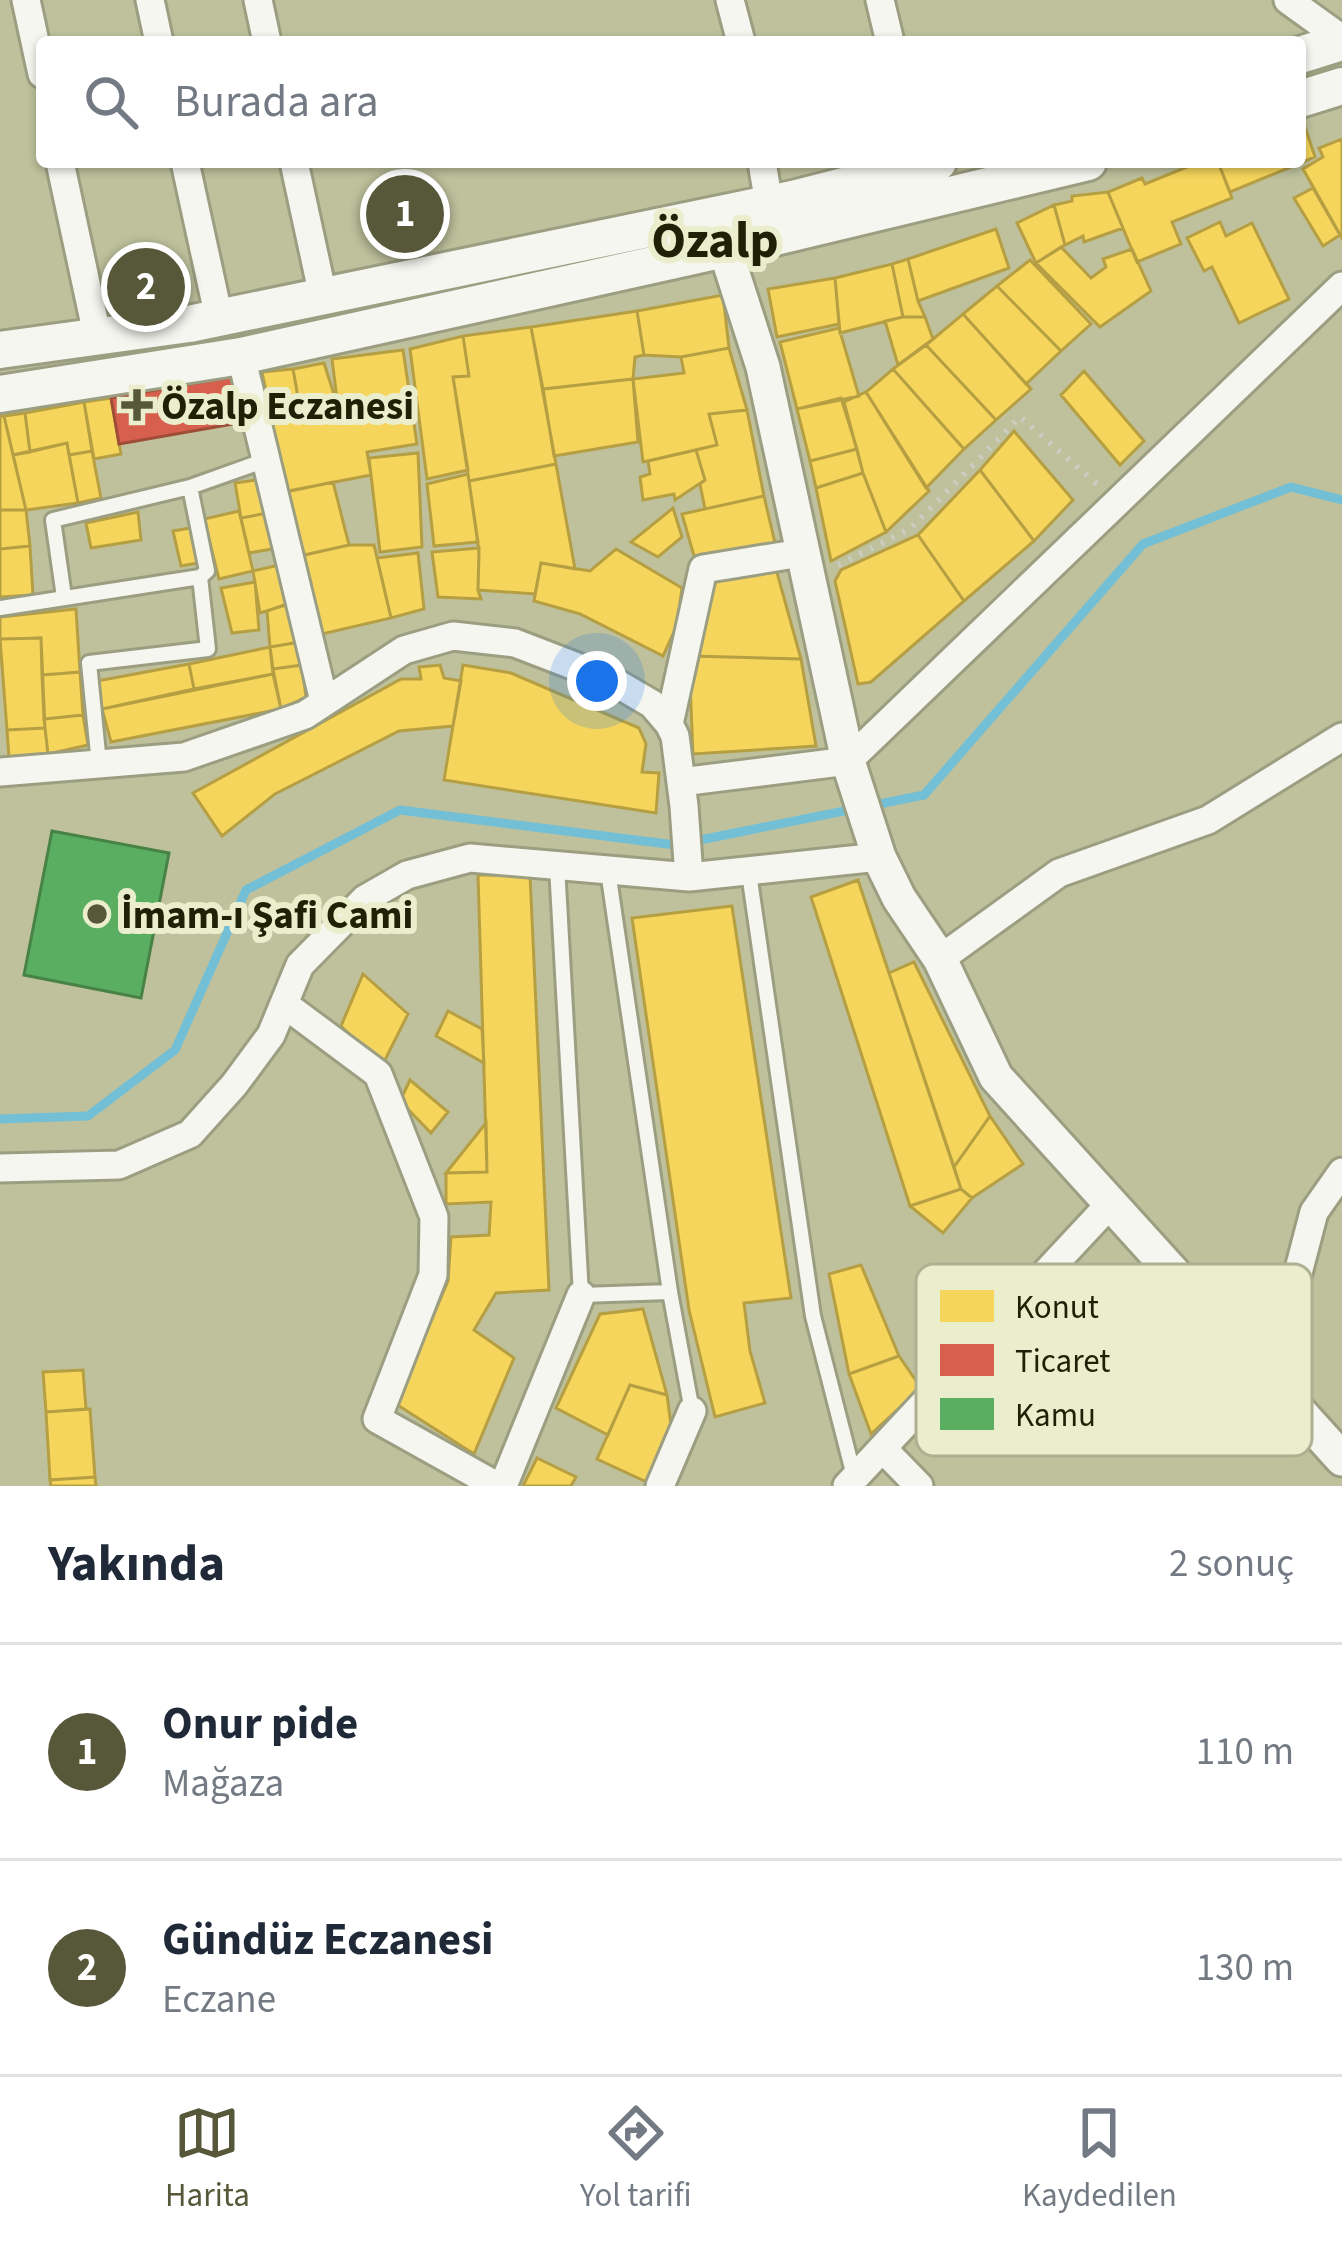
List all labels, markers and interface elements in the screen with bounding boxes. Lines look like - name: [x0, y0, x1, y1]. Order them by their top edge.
- search box: [36, 36, 1306, 168]
- icon: search: [78, 69, 144, 135]
- text: Burada ara: [174, 70, 379, 134]
- pin: 1: [366, 169, 444, 259]
- district label: Özalp: [651, 205, 779, 277]
- pin: 2: [107, 242, 185, 332]
- place label: Özalp Eczanesi: [161, 379, 414, 435]
- marker: Özalp Eczanesi: [124, 392, 150, 418]
- your location: [567, 651, 627, 711]
- place label: İmam-ı Şafi Cami: [121, 888, 413, 944]
- marker: İmam-ı Şafi Cami: [84, 901, 110, 927]
- legend: [916, 1264, 1312, 1456]
- text: Konut: [1015, 1284, 1099, 1331]
- text: Ticaret: [1015, 1338, 1110, 1385]
- text: Kamu: [1015, 1392, 1096, 1439]
- text: Yakında: [48, 1528, 225, 1600]
- text: 2 sonuç: [1169, 1536, 1294, 1592]
- text: Onur pide: [162, 1692, 358, 1756]
- text: 1: [77, 1724, 97, 1780]
- text: 110 m: [1196, 1724, 1294, 1780]
- text: Mağaza: [162, 1756, 284, 1812]
- text: Gündüz Eczanesi: [162, 1908, 494, 1972]
- text: 2: [77, 1940, 97, 1996]
- text: 130 m: [1196, 1940, 1294, 1996]
- text: Eczane: [162, 1972, 276, 2028]
- tab: Harita: [165, 2100, 250, 2219]
- tab: Yol tarifi: [580, 2100, 692, 2219]
- tab: Kaydedilen: [1022, 2100, 1177, 2219]

